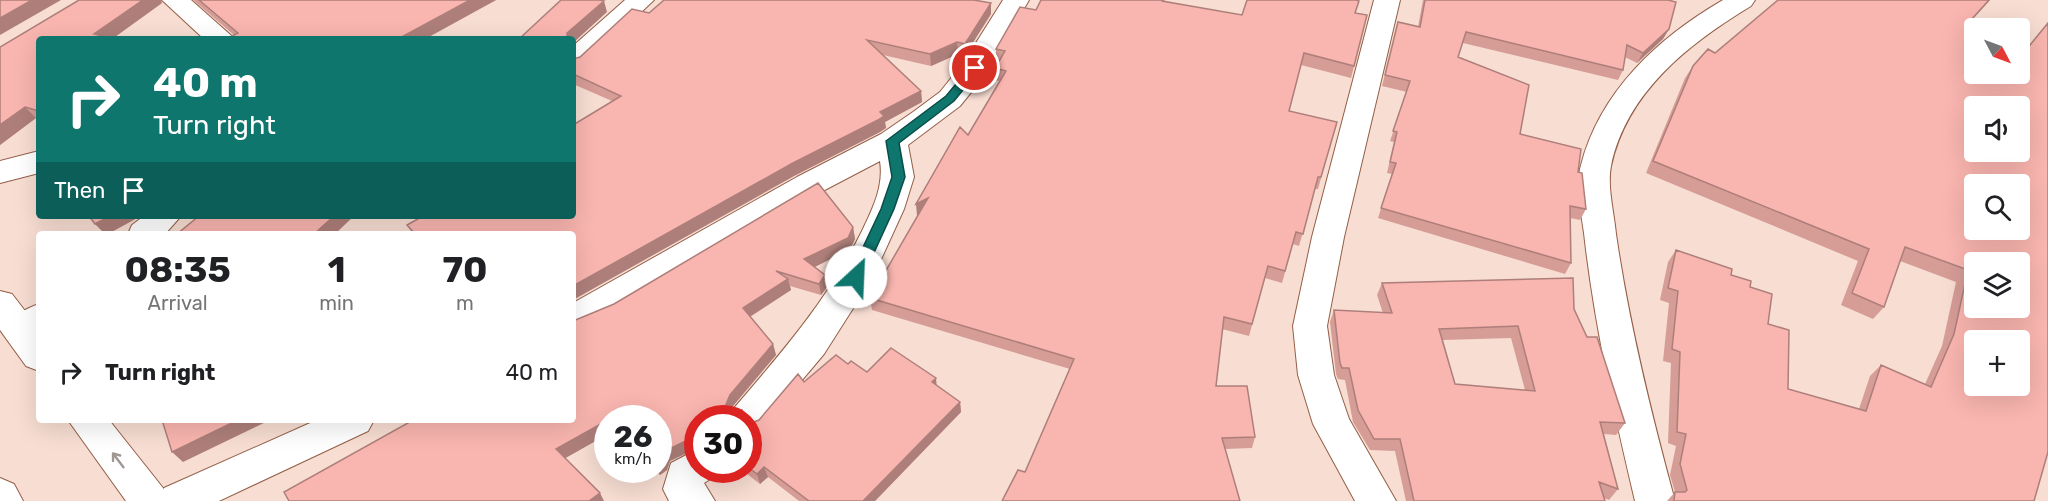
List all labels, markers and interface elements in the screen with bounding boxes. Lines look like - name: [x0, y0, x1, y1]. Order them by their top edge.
- north arrow: [1964, 18, 2030, 84]
- map controls: [1964, 18, 2030, 396]
- pin: [949, 42, 1000, 93]
- icon: arrive: [958, 51, 991, 84]
- text: 40 m: [153, 58, 258, 108]
- icon: right: [54, 60, 132, 138]
- button: sound: [1964, 96, 2030, 162]
- text: Turn right: [153, 109, 276, 141]
- icon: arrive: [117, 174, 150, 207]
- button: search: [1964, 174, 2030, 240]
- text: Then: [54, 177, 105, 204]
- position arrow: [824, 245, 888, 309]
- text: 08:35: [124, 248, 231, 291]
- text: 1: [328, 248, 346, 291]
- text: 70: [442, 248, 488, 291]
- button: layers: [1964, 252, 2030, 318]
- text: Arrival: [148, 291, 208, 315]
- text: min: [319, 291, 354, 315]
- text: m: [456, 291, 474, 315]
- button: +: [1964, 330, 2030, 396]
- icon: right: [54, 356, 87, 389]
- text: Turn right: [105, 359, 215, 386]
- text: 40 m: [505, 359, 558, 386]
- speed limit sign: 30: [684, 405, 762, 483]
- text: 26: [613, 419, 653, 455]
- text: km/h: [614, 450, 652, 468]
- one-way arrow: [112, 453, 124, 469]

